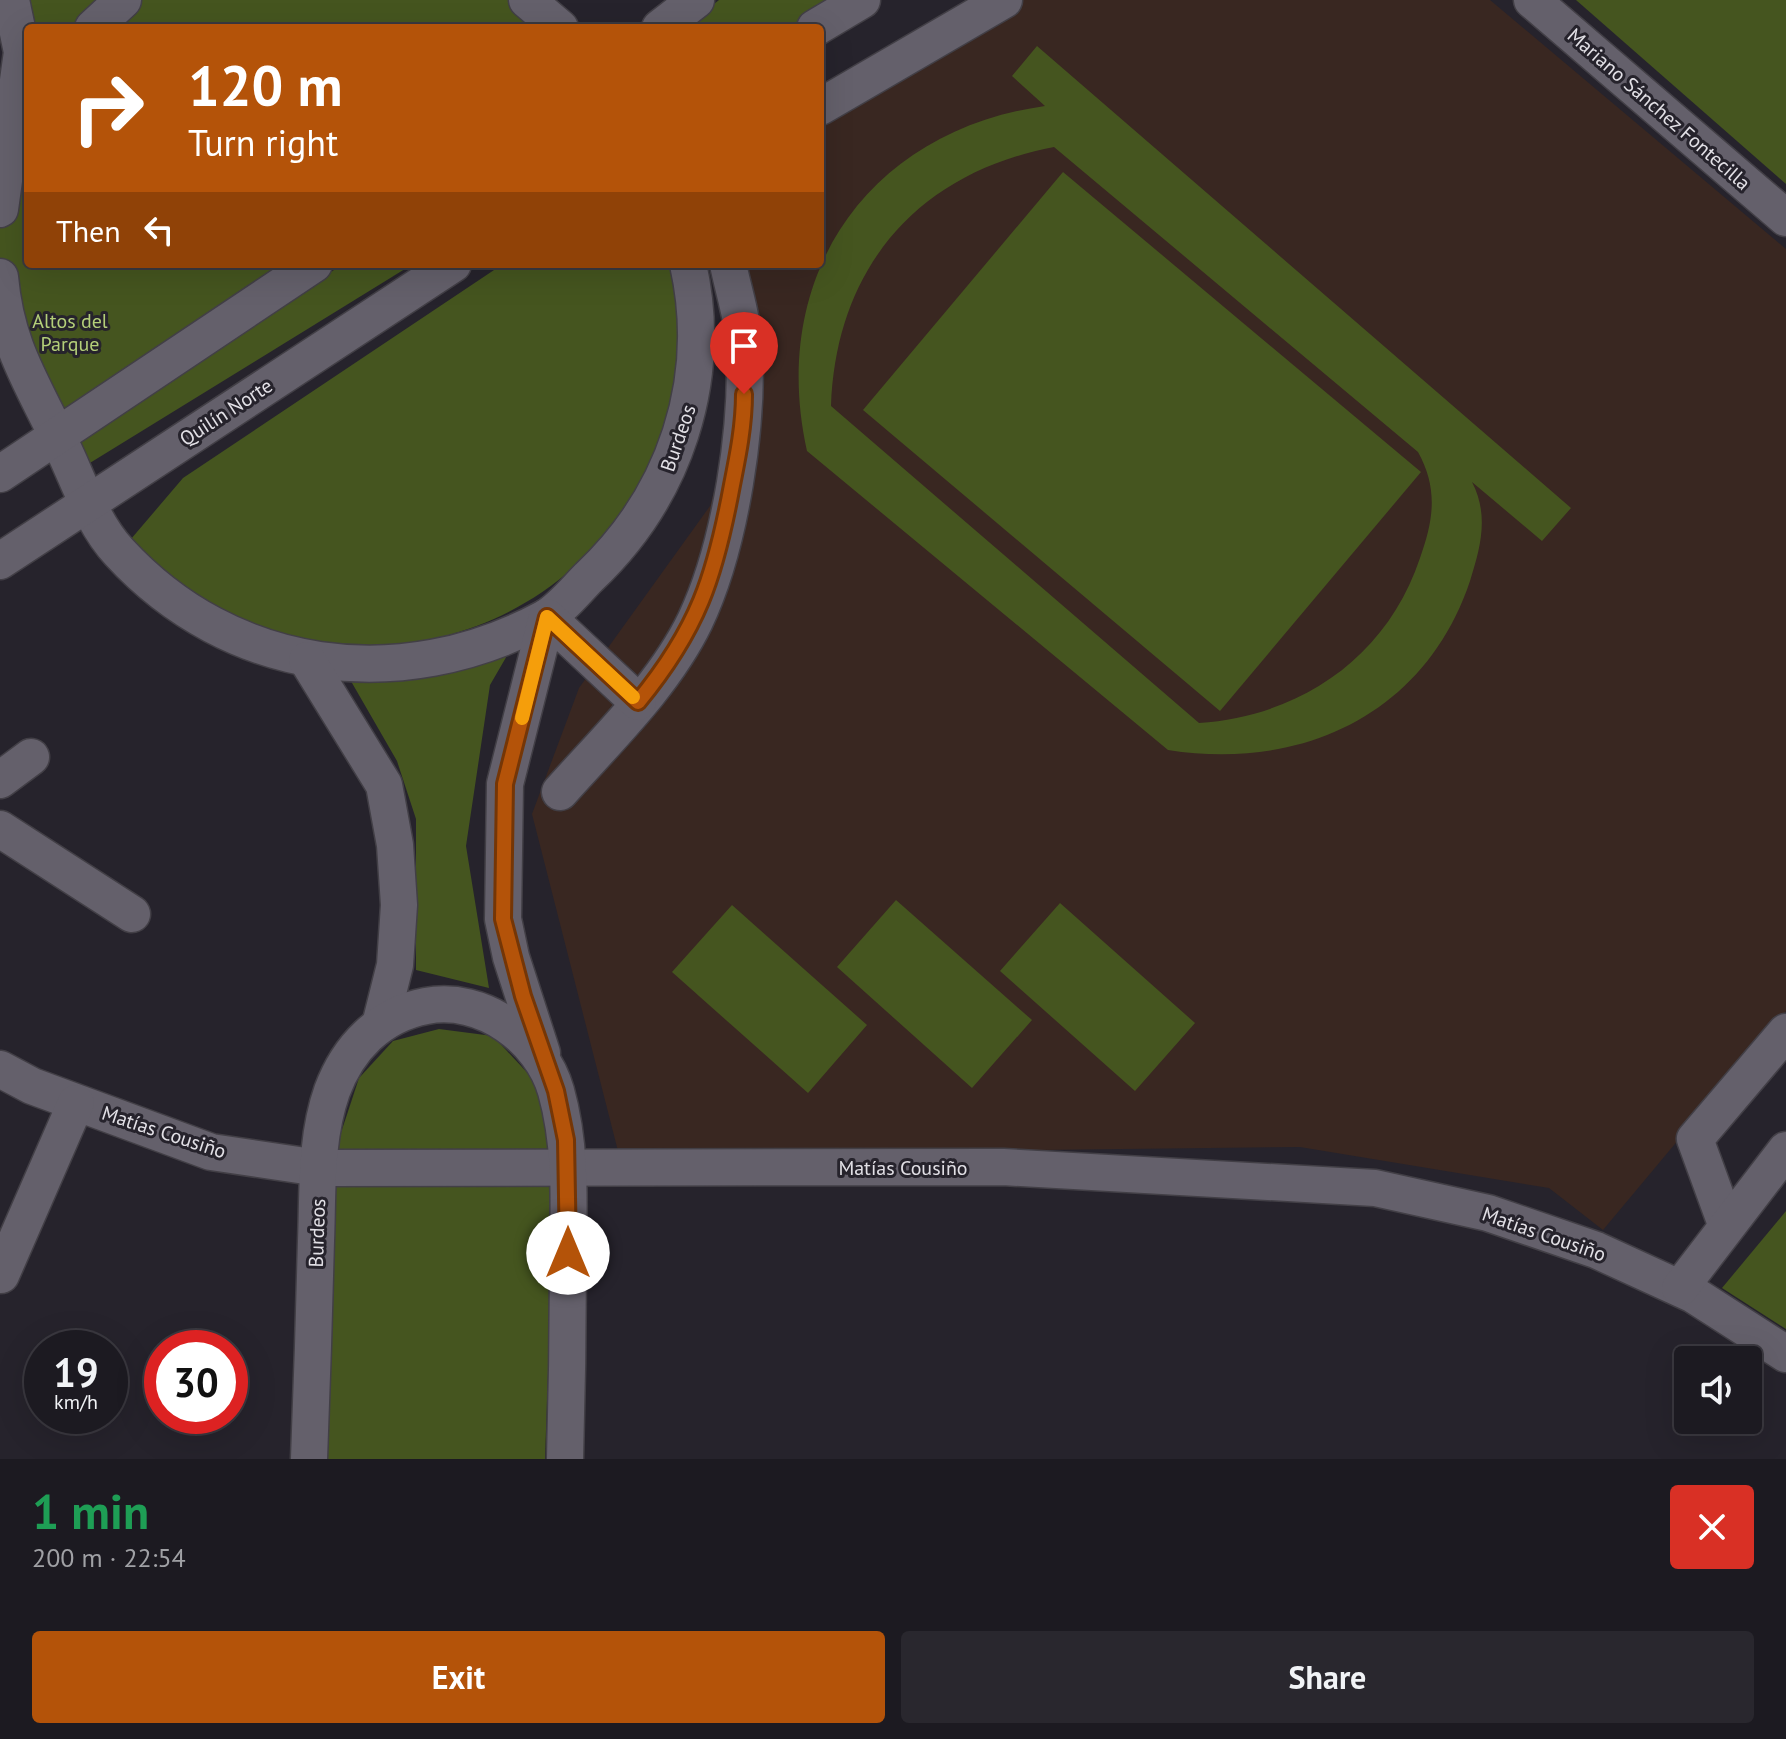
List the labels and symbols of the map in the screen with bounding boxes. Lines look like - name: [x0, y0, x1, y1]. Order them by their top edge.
- street label: Mariano Sánchez Fontecilla: [1562, 22, 1756, 196]
- park label: Altos del Parque: [32, 308, 108, 357]
- pin: [710, 312, 778, 394]
- street label: Quilín Norte: [175, 372, 277, 452]
- street label: Burdeos: [654, 401, 702, 475]
- street label: Matías Cousiño: [99, 1100, 229, 1164]
- street label: Matías Cousiño: [838, 1155, 968, 1181]
- street label: Burdeos: [303, 1198, 331, 1268]
- street label: Matías Cousiño: [1479, 1201, 1609, 1267]
- position arrow: [526, 1211, 610, 1295]
- speed limit sign: 30: [144, 1330, 248, 1434]

